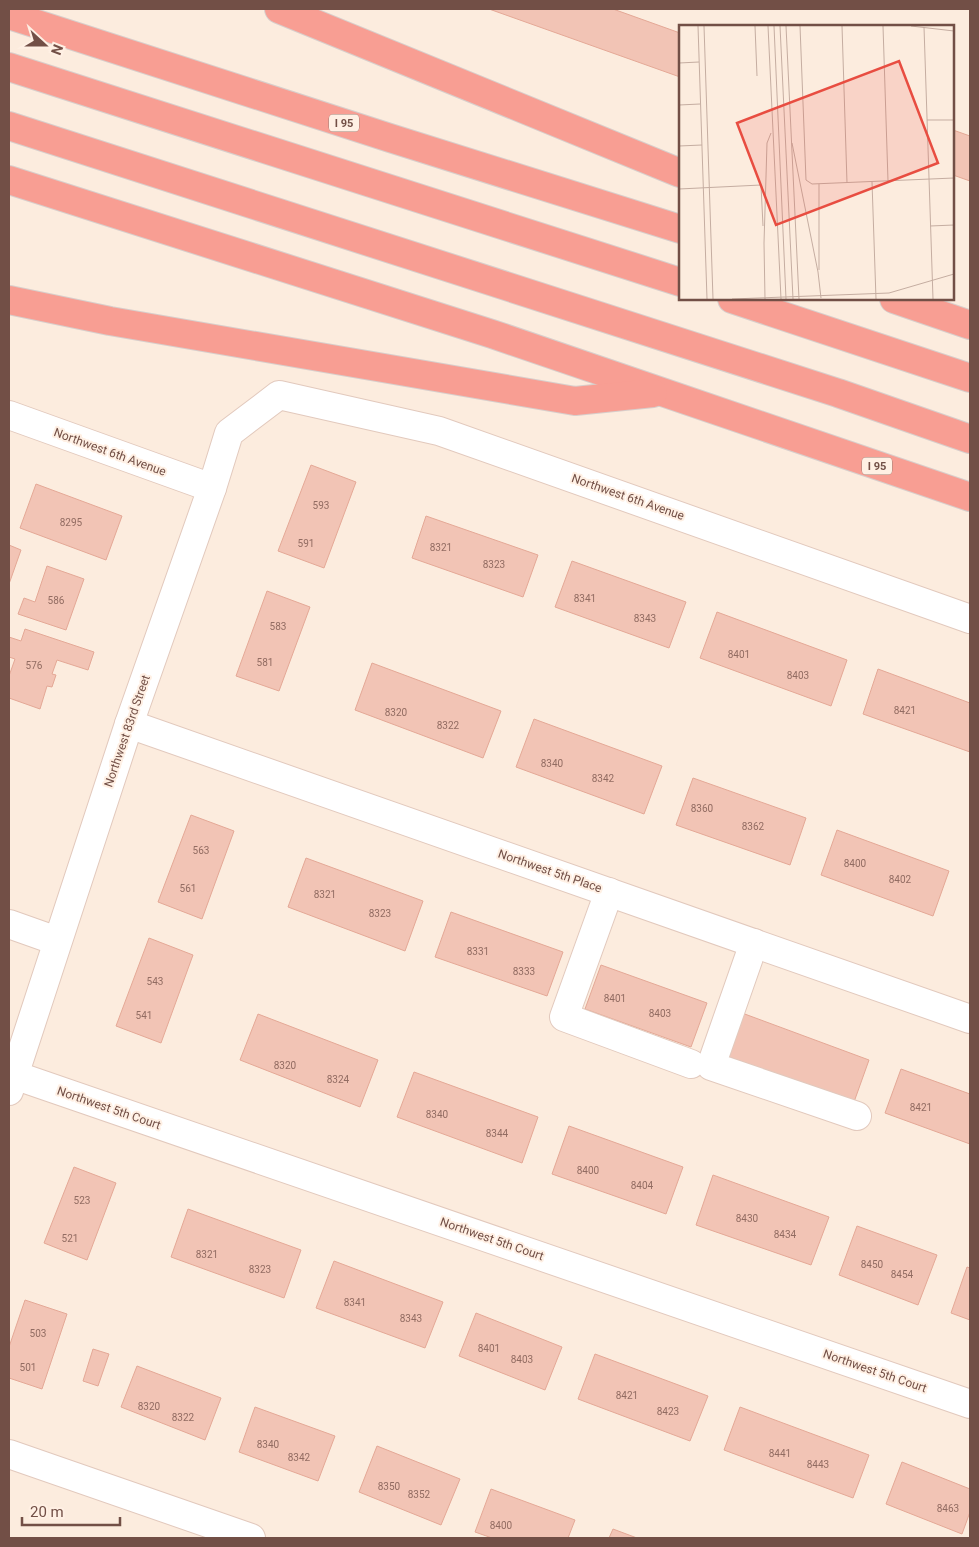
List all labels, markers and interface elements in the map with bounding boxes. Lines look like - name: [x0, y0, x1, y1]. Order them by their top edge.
- north arrow: [20, 20, 70, 70]
- inset map: [679, 25, 954, 300]
- text: N: [48, 42, 66, 57]
- road number: I 95: [329, 115, 359, 132]
- street label: Northwest 6th Avenue: [52, 425, 168, 479]
- road number: I 95: [862, 458, 892, 474]
- street label: Northwest 6th Avenue: [570, 471, 686, 523]
- house number: 593: [313, 500, 329, 511]
- house number: 8295: [60, 517, 83, 528]
- house number: 591: [298, 538, 314, 549]
- house number: 8321: [430, 542, 452, 553]
- house number: 8323: [483, 559, 505, 570]
- house number: 8341: [574, 593, 596, 604]
- house number: 586: [48, 595, 65, 606]
- house number: 8343: [634, 613, 656, 624]
- house number: 583: [270, 621, 286, 632]
- house number: 8401: [728, 649, 750, 660]
- house number: 581: [257, 657, 273, 668]
- house number: 576: [26, 660, 43, 671]
- house number: 8403: [787, 670, 809, 681]
- street label: Northwest 83rd Street: [101, 673, 153, 789]
- house number: 8421: [894, 705, 916, 716]
- house number: 8320: [385, 707, 408, 718]
- house number: 8322: [437, 720, 460, 731]
- house number: 8340: [541, 758, 564, 769]
- house number: 8342: [592, 773, 615, 784]
- house number: 8360: [691, 803, 714, 814]
- house number: 8362: [742, 821, 765, 832]
- house number: 563: [193, 845, 209, 856]
- street label: Northwest 5th Place: [496, 847, 604, 895]
- house number: 8400: [844, 858, 867, 869]
- house number: 8402: [889, 874, 912, 885]
- house number: 561: [180, 883, 196, 894]
- house number: 8321: [314, 889, 336, 900]
- house number: 8323: [369, 908, 391, 919]
- house number: 8331: [467, 946, 489, 957]
- house number: 8333: [513, 966, 535, 977]
- house number: 543: [147, 976, 163, 987]
- house number: 8401: [604, 993, 626, 1004]
- house number: 8403: [649, 1008, 671, 1019]
- house number: 541: [136, 1010, 152, 1021]
- house number: 8320: [274, 1060, 297, 1071]
- house number: 8324: [327, 1074, 350, 1085]
- street label: Northwest 5th Court: [55, 1084, 163, 1132]
- house number: 8421: [910, 1102, 932, 1113]
- house number: 8340: [426, 1109, 449, 1120]
- house number: 8344: [486, 1128, 509, 1139]
- house number: 8400: [577, 1165, 600, 1176]
- house number: 8404: [631, 1180, 654, 1191]
- house number: 523: [74, 1195, 90, 1206]
- house number: 8430: [736, 1213, 759, 1224]
- street label: Northwest 5th Court: [438, 1215, 546, 1263]
- house number: 8434: [774, 1229, 797, 1240]
- house number: 521: [62, 1233, 78, 1244]
- house number: 8321: [196, 1249, 218, 1260]
- house number: 8450: [861, 1259, 884, 1270]
- house number: 8323: [249, 1264, 271, 1275]
- house number: 8454: [891, 1269, 914, 1280]
- house number: 8341: [344, 1297, 366, 1308]
- house number: 8343: [400, 1313, 422, 1324]
- house number: 503: [30, 1328, 46, 1339]
- house number: 8401: [478, 1343, 500, 1354]
- street label: Northwest 5th Court: [821, 1347, 929, 1395]
- house number: 8403: [511, 1354, 533, 1365]
- house number: 501: [20, 1362, 36, 1373]
- house number: 8421: [616, 1390, 638, 1401]
- house number: 8320: [138, 1401, 161, 1412]
- house number: 8423: [657, 1406, 679, 1417]
- house number: 8322: [172, 1412, 195, 1423]
- house number: 8340: [257, 1439, 280, 1450]
- house number: 8441: [769, 1448, 791, 1459]
- house number: 8342: [288, 1452, 311, 1463]
- house number: 8443: [807, 1459, 829, 1470]
- house number: 8350: [378, 1481, 401, 1492]
- house number: 8352: [408, 1489, 431, 1500]
- scale bar: [22, 1494, 120, 1526]
- text: 20 m: [30, 1503, 64, 1521]
- house number: 8463: [937, 1503, 959, 1514]
- house number: 8400: [490, 1520, 513, 1531]

